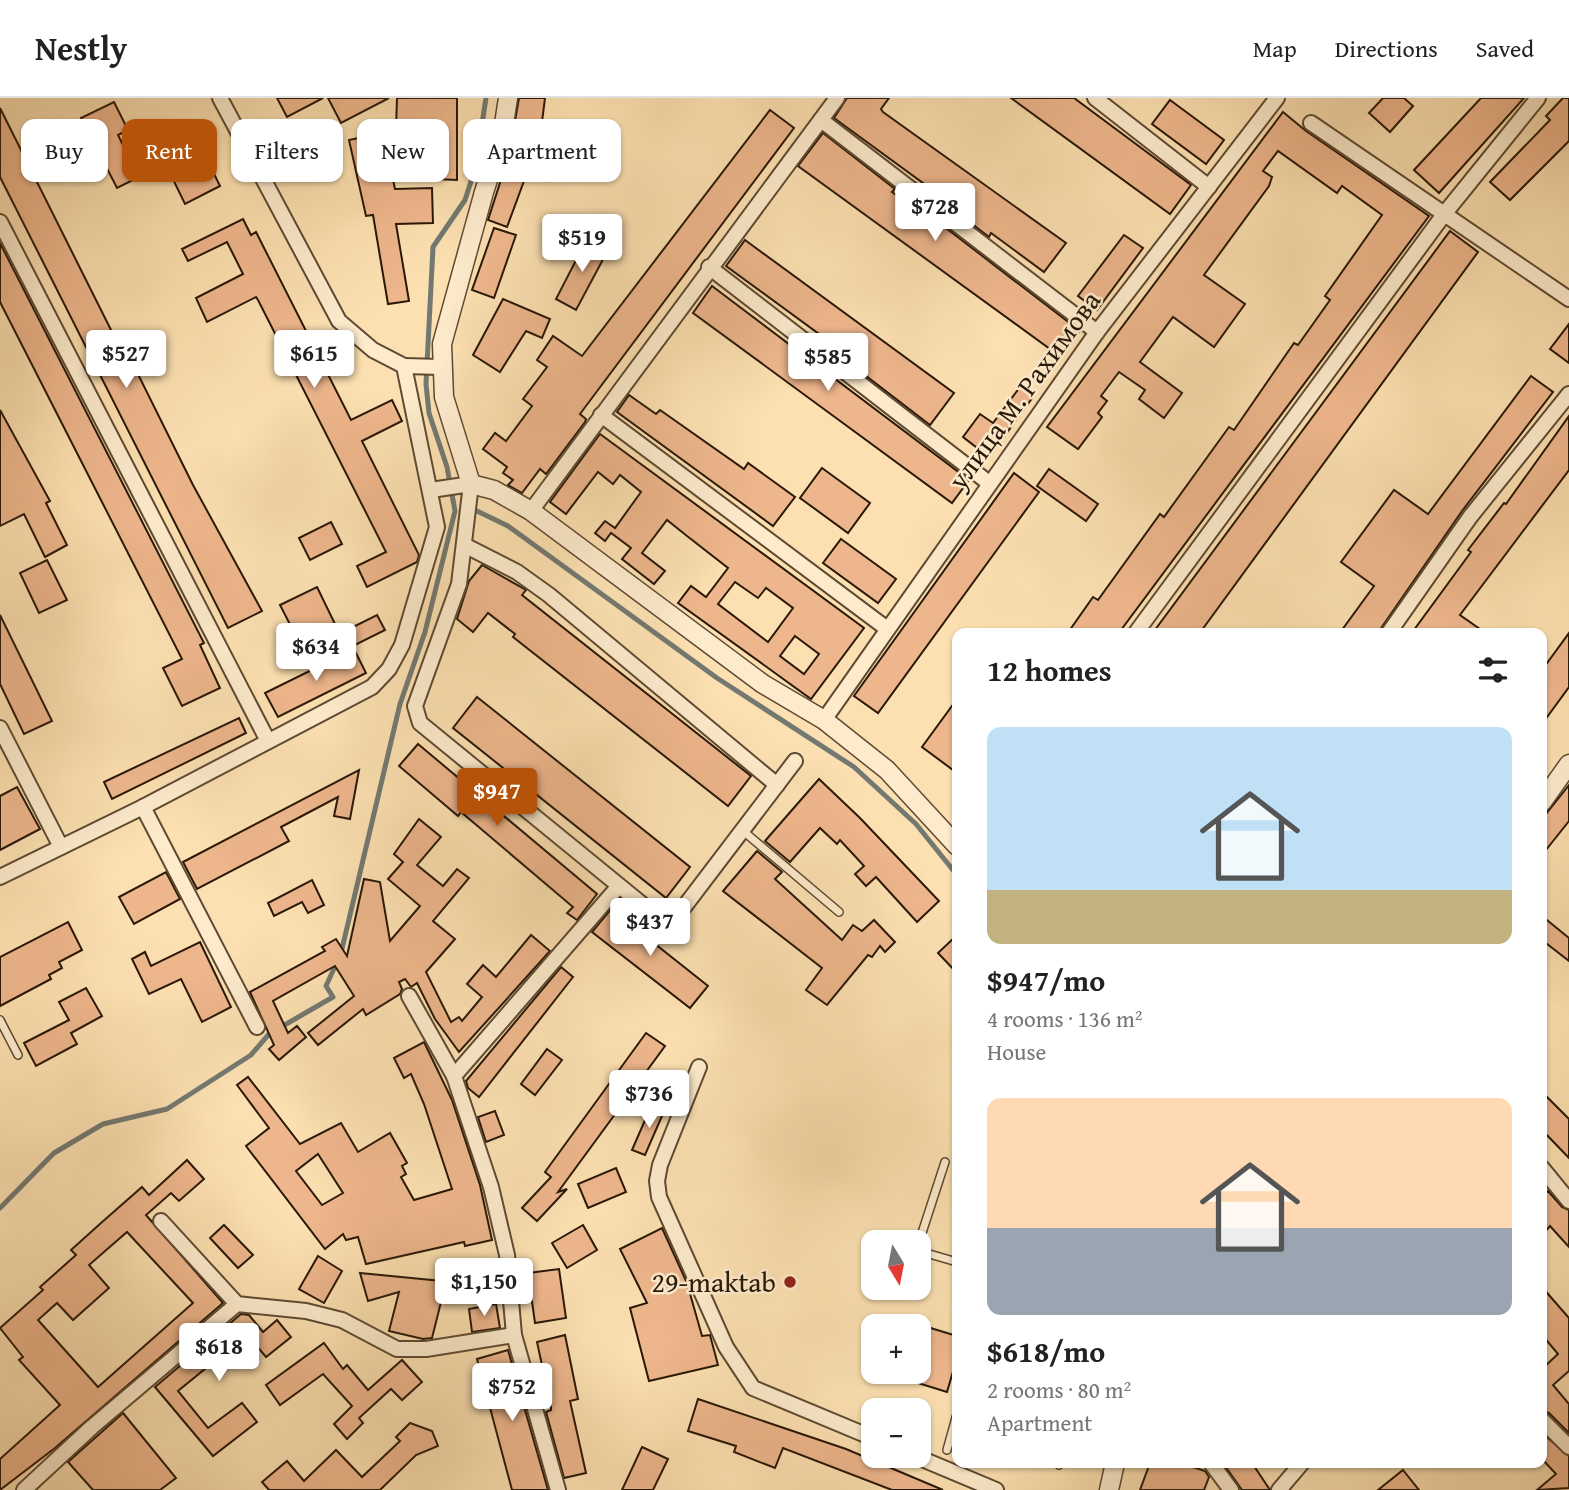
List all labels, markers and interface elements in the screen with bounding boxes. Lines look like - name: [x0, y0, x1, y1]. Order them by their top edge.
- text: Nestly: [35, 24, 127, 72]
- text: Map: [1253, 31, 1297, 66]
- text: Directions: [1335, 31, 1438, 66]
- text: Saved: [1476, 31, 1534, 66]
- chip: Buy: [21, 119, 108, 182]
- chip: Rent: [122, 119, 217, 182]
- chip: Filters: [231, 119, 343, 182]
- chip: New: [357, 119, 449, 182]
- chip: Apartment: [463, 119, 621, 182]
- pin: $728: [894, 184, 976, 243]
- text: $728: [911, 189, 959, 222]
- pin: $519: [541, 214, 623, 274]
- text: $519: [558, 220, 606, 253]
- street label: улица М. Рахимова: [937, 281, 1110, 499]
- pin: $527: [85, 330, 167, 390]
- pin: $615: [273, 330, 355, 390]
- pin: $585: [787, 334, 869, 393]
- text: $527: [102, 336, 150, 369]
- text: $615: [290, 336, 338, 369]
- text: $585: [804, 339, 852, 372]
- pin: $634: [275, 624, 357, 683]
- text: $634: [292, 629, 340, 662]
- text: 12 homes: [987, 648, 1112, 692]
- icon: filters: [1474, 651, 1512, 689]
- pin: $947: [456, 768, 538, 828]
- icon: home: [1187, 773, 1313, 899]
- text: $947: [473, 774, 521, 807]
- pin: $437: [609, 898, 691, 958]
- text: $437: [626, 904, 674, 937]
- text: $947/mo: [987, 958, 1105, 1002]
- text: 4 rooms · 136 m²: [987, 1002, 1142, 1035]
- text: House: [987, 1035, 1046, 1068]
- pin: $736: [608, 1070, 690, 1130]
- text: $736: [625, 1076, 673, 1109]
- icon: home: [1187, 1144, 1313, 1270]
- north arrow: [861, 1230, 931, 1300]
- map controls: [861, 1230, 931, 1468]
- pin: $1,150: [427, 1258, 541, 1318]
- place label: 29-maktab: [651, 1261, 776, 1302]
- text: $1,150: [451, 1264, 517, 1297]
- marker: 29-maktab: [782, 1274, 798, 1290]
- button: +: [861, 1314, 931, 1384]
- pin: $618: [178, 1324, 260, 1383]
- text: $618: [195, 1329, 243, 1362]
- text: $618/mo: [987, 1329, 1105, 1373]
- pin: $752: [471, 1364, 553, 1423]
- text: $752: [488, 1369, 536, 1402]
- text: 2 rooms · 80 m²: [987, 1373, 1131, 1406]
- button: −: [861, 1398, 931, 1468]
- text: Apartment: [987, 1406, 1092, 1439]

